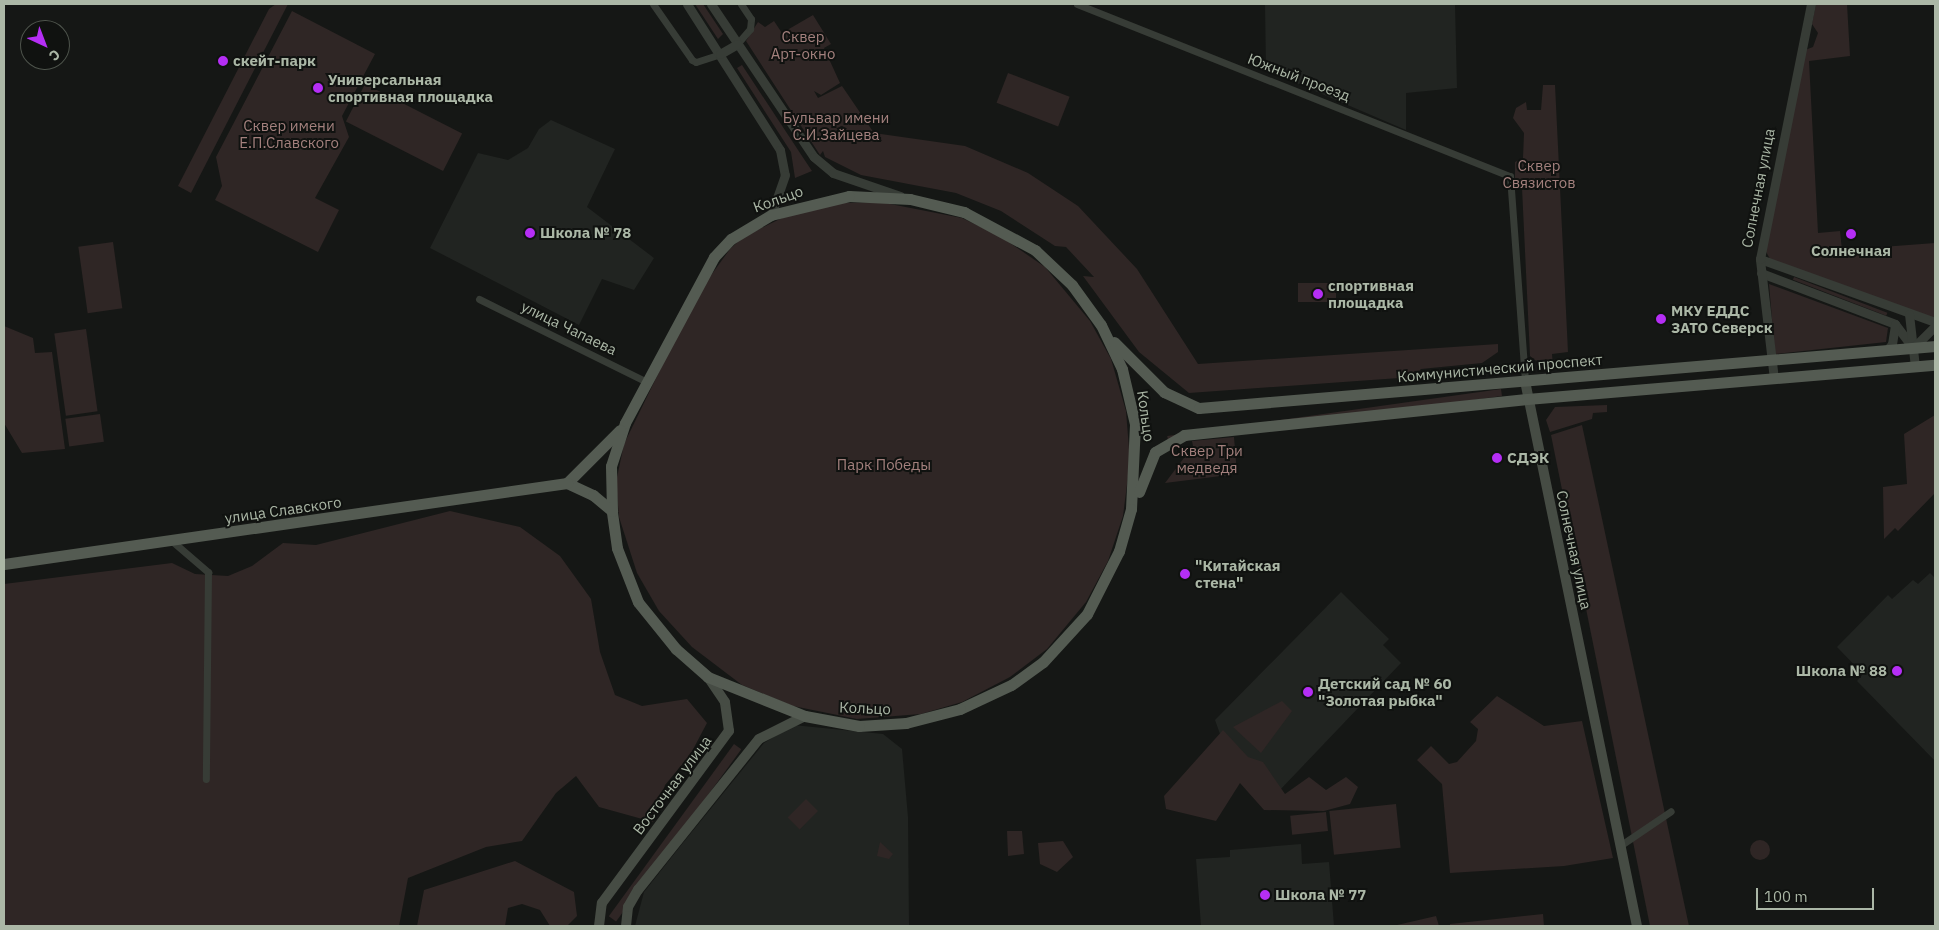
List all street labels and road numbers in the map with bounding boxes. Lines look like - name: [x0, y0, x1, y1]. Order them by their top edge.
- street label: Южный проезд: [1245, 49, 1353, 105]
- street label: Солнечная улица: [1738, 127, 1778, 249]
- street label: Кольцо: [751, 182, 805, 216]
- street label: улица Чапаева: [518, 297, 620, 359]
- street label: Коммунистический проспект: [1397, 350, 1603, 386]
- street label: Кольцо: [1133, 389, 1159, 443]
- street label: Солнечная улица: [1553, 489, 1595, 611]
- street label: улица Славского: [223, 493, 343, 527]
- street label: Кольцо: [839, 698, 891, 718]
- street label: Восточная улица: [629, 732, 715, 838]

